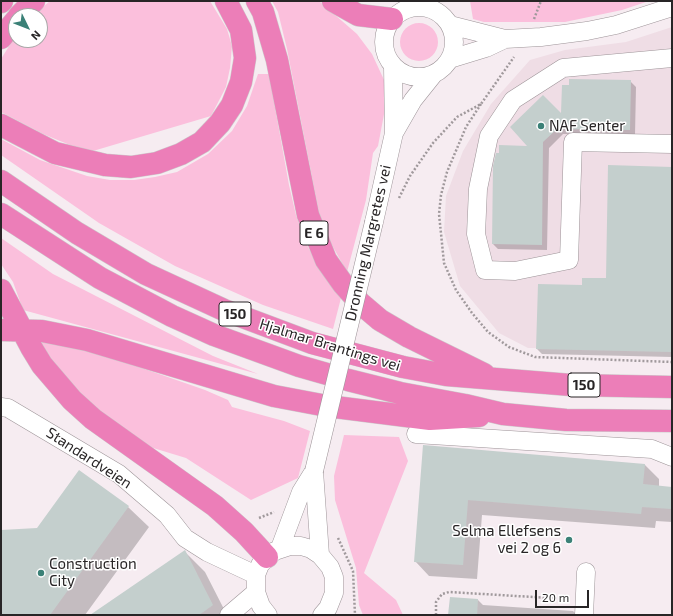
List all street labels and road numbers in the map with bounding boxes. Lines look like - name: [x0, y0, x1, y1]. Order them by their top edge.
- street label: Dronning Margretes vei: [341, 163, 395, 323]
- road number: E 6: [300, 221, 328, 245]
- road number: 150: [219, 302, 251, 326]
- street label: Hjalmar Brantings vei: [257, 315, 403, 375]
- road number: 150: [568, 373, 600, 397]
- street label: Standardveien: [43, 424, 135, 492]

